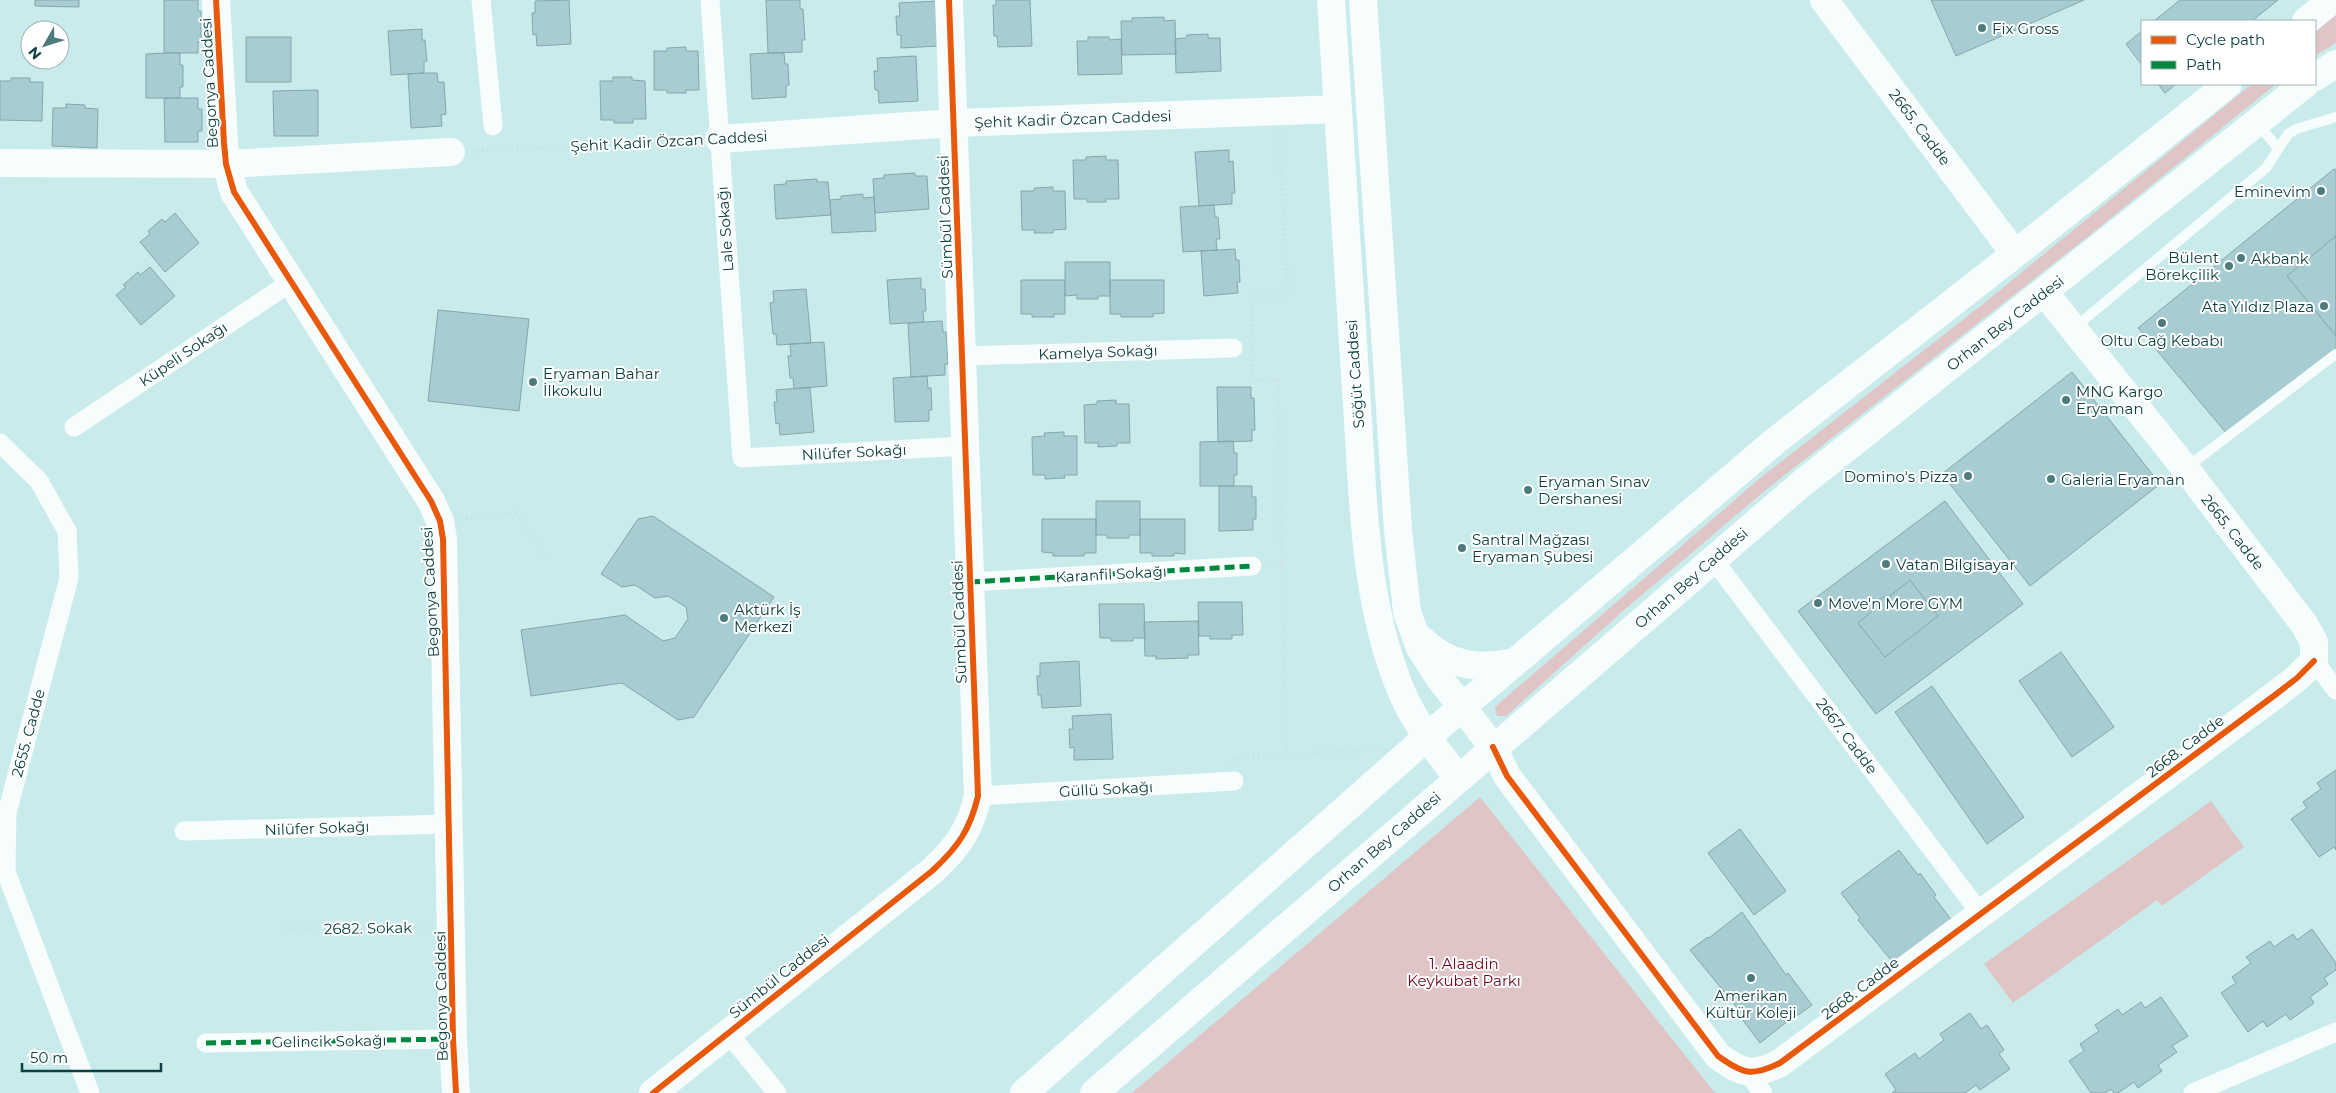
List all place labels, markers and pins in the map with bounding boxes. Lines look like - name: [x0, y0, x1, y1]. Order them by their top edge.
- place label: Fix Gross: [1992, 19, 2059, 38]
- marker: Fix Gross: [1976, 22, 1988, 34]
- place label: Eminevim: [2234, 182, 2311, 201]
- marker: Eminevim: [2315, 185, 2327, 197]
- place label: Bülent Börekçilik: [2145, 248, 2219, 284]
- place label: Akbank: [2251, 249, 2309, 268]
- marker: Akbank: [2235, 252, 2247, 264]
- marker: Bülent Börekçilik: [2223, 260, 2235, 272]
- place label: Ata Yıldız Plaza: [2202, 297, 2314, 316]
- marker: Ata Yıldız Plaza: [2318, 300, 2330, 312]
- marker: Oltu Cağ Kebabı: [2156, 317, 2168, 329]
- place label: Oltu Cağ Kebabı: [2101, 331, 2223, 350]
- place label: Eryaman Bahar İlkokulu: [543, 364, 660, 400]
- marker: Eryaman Bahar İlkokulu: [527, 376, 539, 388]
- place label: MNG Kargo Eryaman: [2076, 382, 2163, 418]
- marker: MNG Kargo Eryaman: [2060, 394, 2072, 406]
- place label: Domino's Pizza: [1844, 467, 1958, 486]
- marker: Domino's Pizza: [1962, 470, 1974, 482]
- place label: Galeria Eryaman: [2061, 470, 2185, 489]
- place label: Eryaman Sınav Dershanesi: [1538, 472, 1651, 508]
- marker: Galeria Eryaman: [2045, 473, 2057, 485]
- marker: Eryaman Sınav Dershanesi: [1522, 484, 1534, 496]
- place label: Santral Mağzası Eryaman Şubesi: [1472, 530, 1593, 566]
- marker: Santral Mağzası Eryaman Şubesi: [1456, 542, 1468, 554]
- place label: Vatan Bilgisayar: [1896, 555, 2015, 574]
- marker: Vatan Bilgisayar: [1880, 558, 1892, 570]
- place label: Move'n More GYM: [1828, 594, 1963, 613]
- marker: Move'n More GYM: [1812, 597, 1824, 609]
- place label: Aktürk İş Merkezi: [734, 600, 801, 636]
- marker: Aktürk İş Merkezi: [718, 612, 730, 624]
- marker: Amerikan Kültür Koleji: [1745, 972, 1757, 984]
- place label: Amerikan Kültür Koleji: [1705, 986, 1797, 1022]

